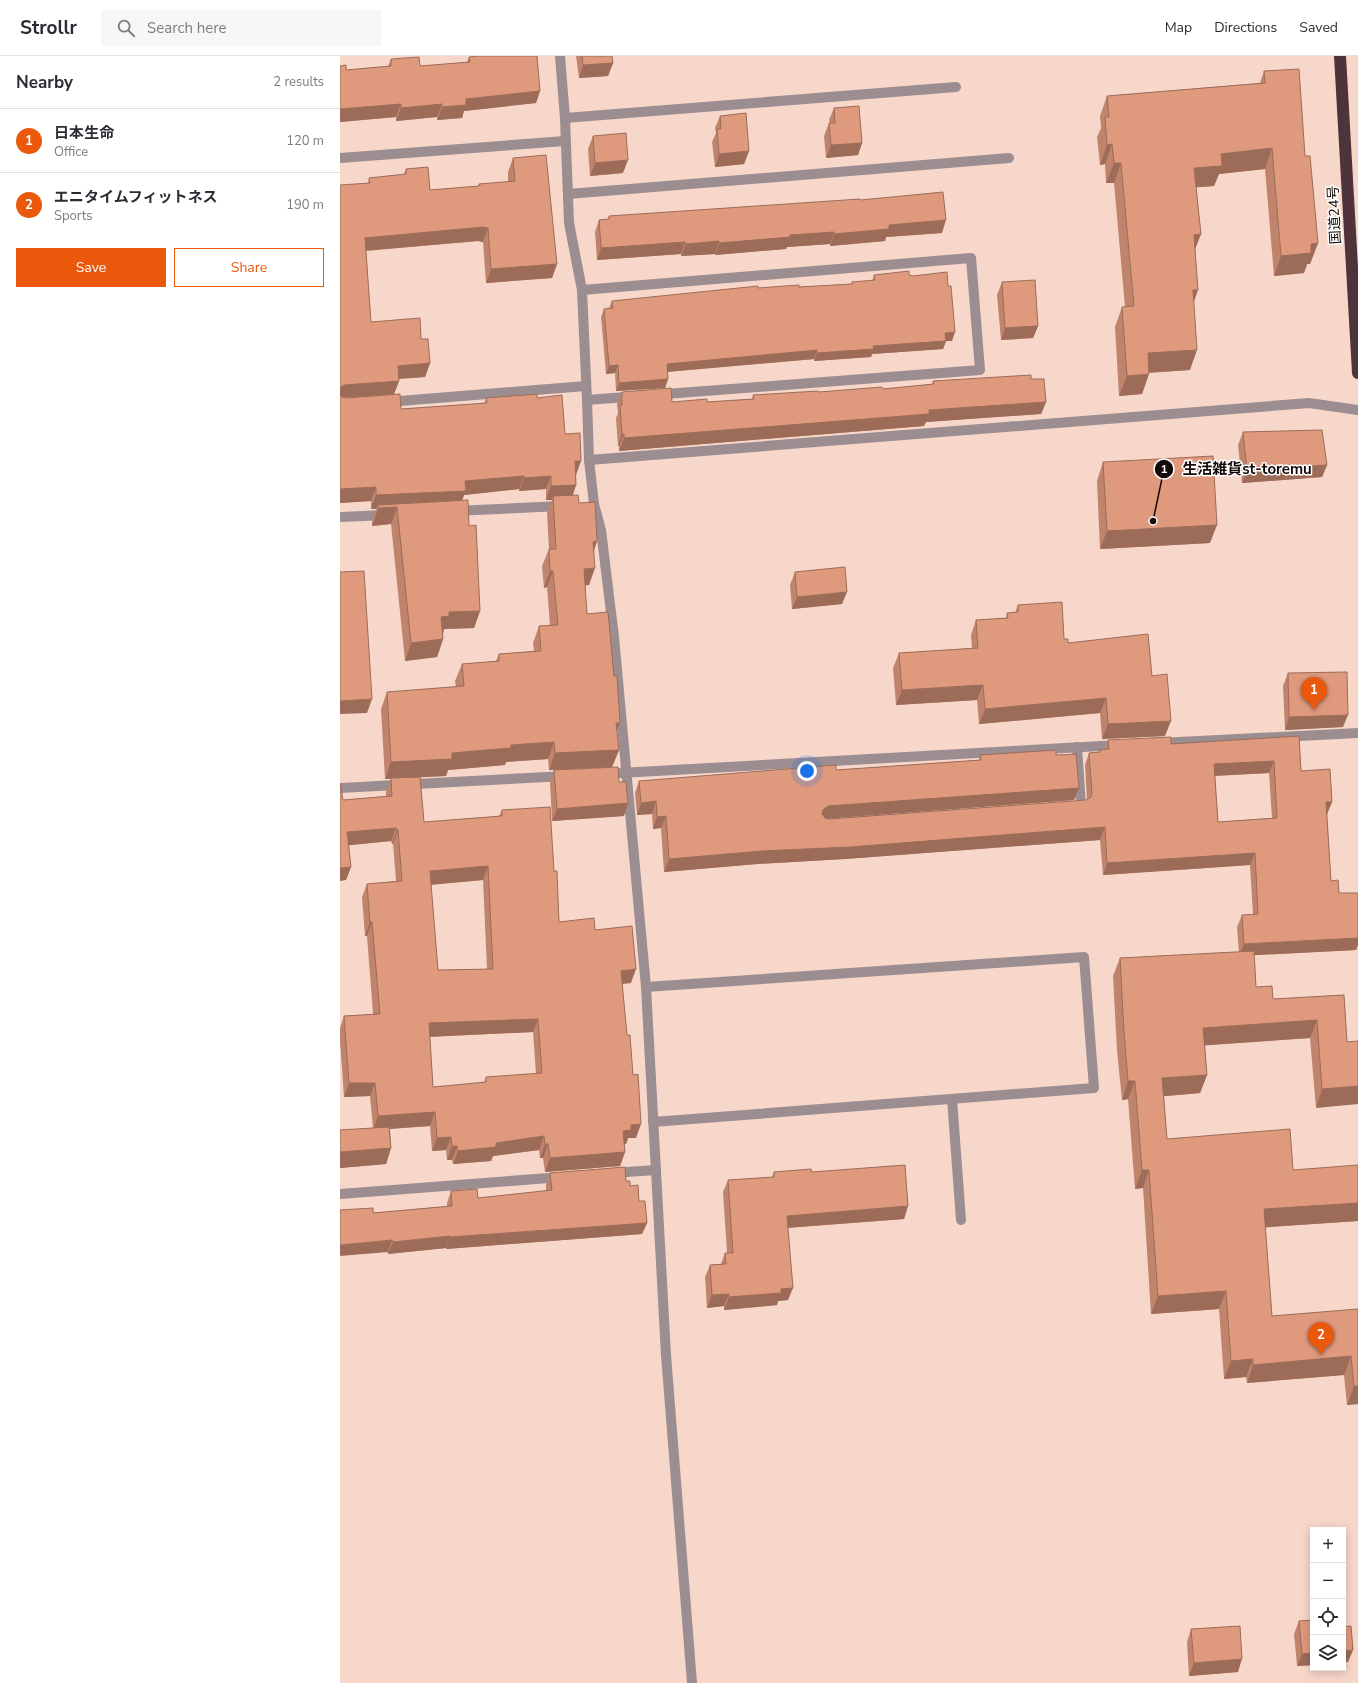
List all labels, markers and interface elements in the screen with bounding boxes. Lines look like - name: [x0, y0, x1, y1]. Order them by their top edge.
- search box: [101, 10, 381, 46]
- text: Strollr: [20, 15, 77, 41]
- icon: search: [115, 17, 137, 39]
- text: Search here: [147, 18, 227, 38]
- text: Map: [1165, 18, 1192, 37]
- text: Directions: [1214, 18, 1277, 37]
- text: Saved: [1299, 18, 1338, 37]
- text: Nearby: [16, 71, 73, 94]
- text: 2 results: [273, 73, 324, 91]
- text: 日本生命: [54, 123, 114, 143]
- text: 1: [25, 132, 33, 150]
- text: 120 m: [286, 132, 324, 150]
- text: Office: [54, 143, 88, 161]
- street label: 国道24号: [1323, 185, 1346, 245]
- text: エニタイムフィットネス: [54, 187, 218, 207]
- text: 2: [25, 196, 33, 214]
- text: 190 m: [286, 196, 324, 214]
- text: Sports: [54, 207, 93, 225]
- button: Save: [16, 248, 166, 287]
- button: Share: [174, 248, 324, 287]
- callout: 生活雑貨st-toremu: [1154, 456, 1320, 483]
- text: 生活雑貨st-toremu: [1182, 459, 1312, 479]
- text: 1: [1160, 461, 1168, 477]
- pin: 1: [1301, 677, 1327, 710]
- your location: [797, 761, 817, 781]
- pin: 2: [1308, 1322, 1334, 1355]
- map controls: [1310, 1527, 1346, 1671]
- button: +: [1310, 1527, 1346, 1563]
- button: −: [1310, 1563, 1346, 1599]
- button: locate: [1310, 1599, 1346, 1635]
- button: layers: [1310, 1635, 1346, 1671]

